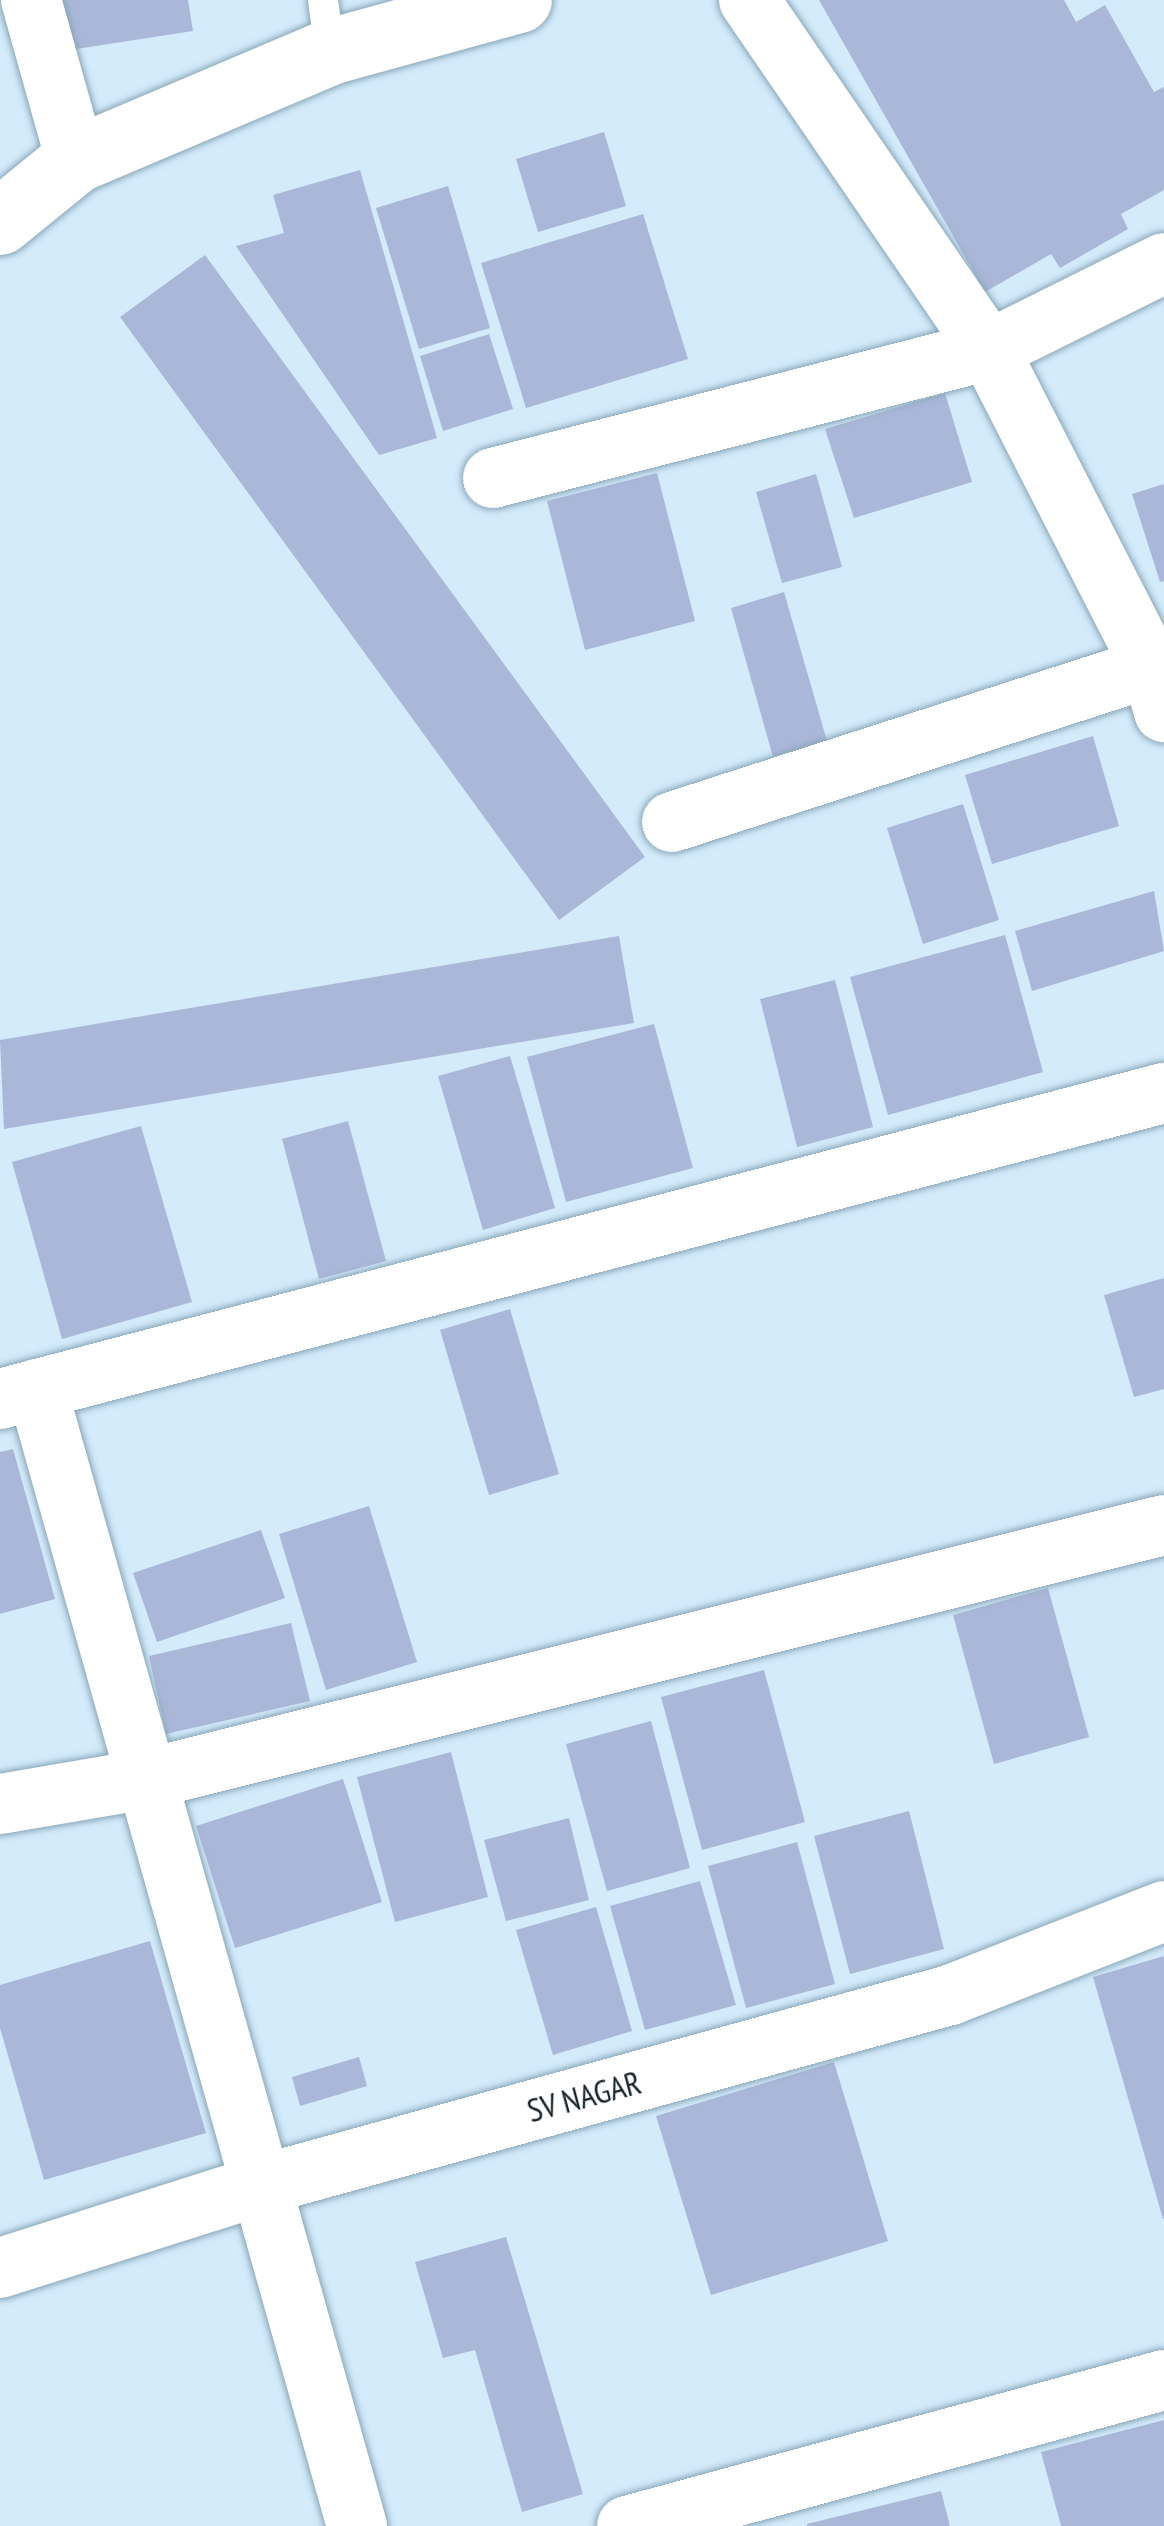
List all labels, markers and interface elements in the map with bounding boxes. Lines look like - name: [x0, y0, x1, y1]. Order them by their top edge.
- street label: SV NAGAR: [522, 2062, 646, 2130]

